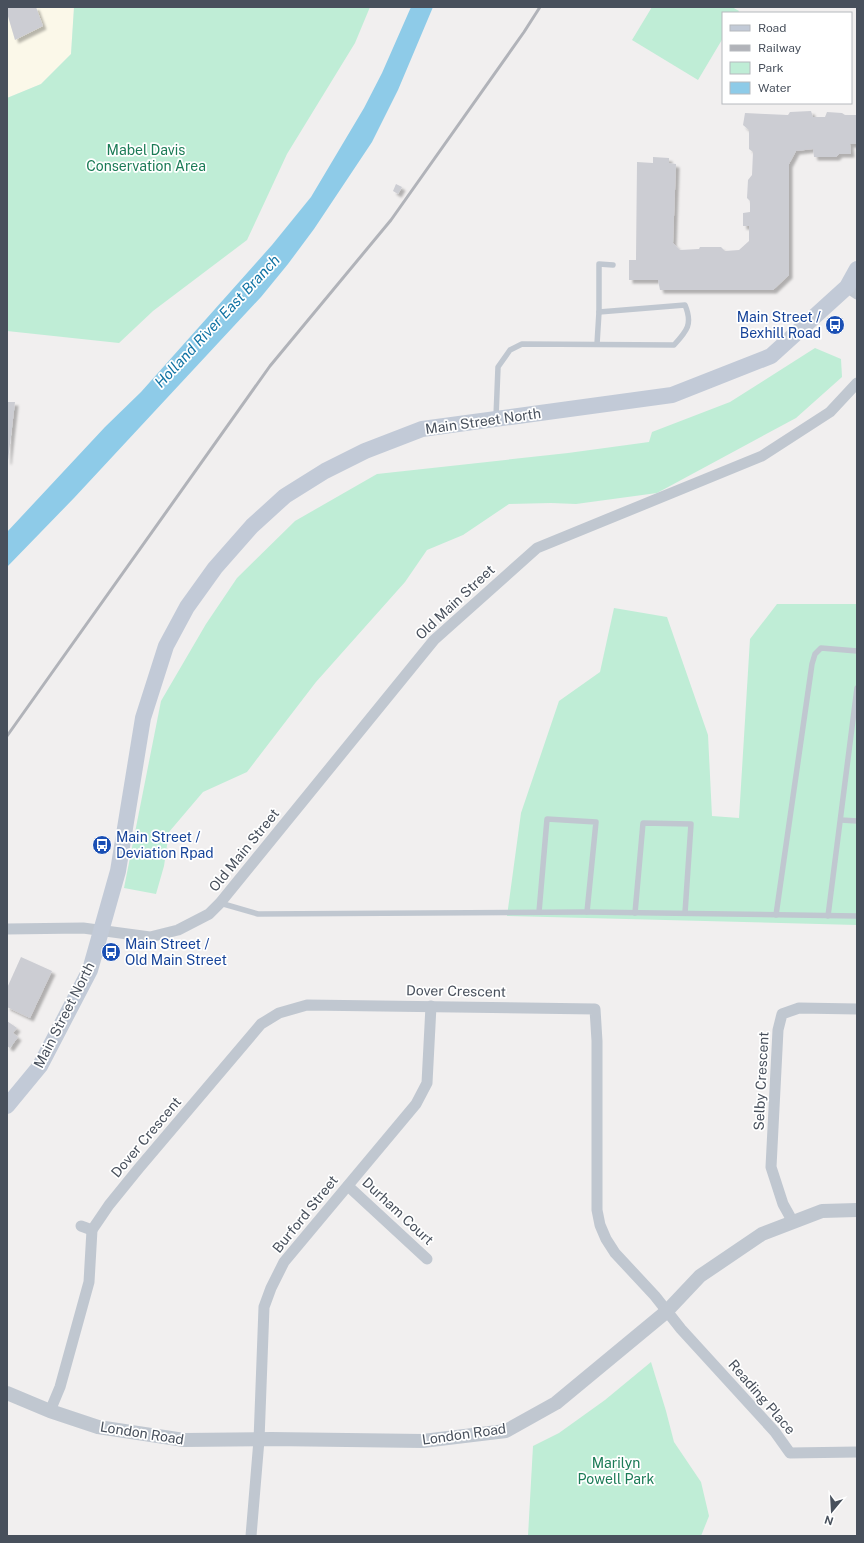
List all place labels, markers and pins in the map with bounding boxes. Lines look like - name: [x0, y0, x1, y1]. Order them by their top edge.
- place label: Main Street / Bexhill Road: [737, 309, 821, 341]
- bus stop icon: Main Street / Bexhill Road: [824, 314, 846, 336]
- place label: Main Street / Deviation Rpad: [116, 829, 214, 861]
- bus stop icon: Main Street / Deviation Rpad: [91, 834, 113, 856]
- place label: Main Street / Old Main Street: [125, 936, 227, 968]
- bus stop icon: Main Street / Old Main Street: [100, 941, 122, 963]

